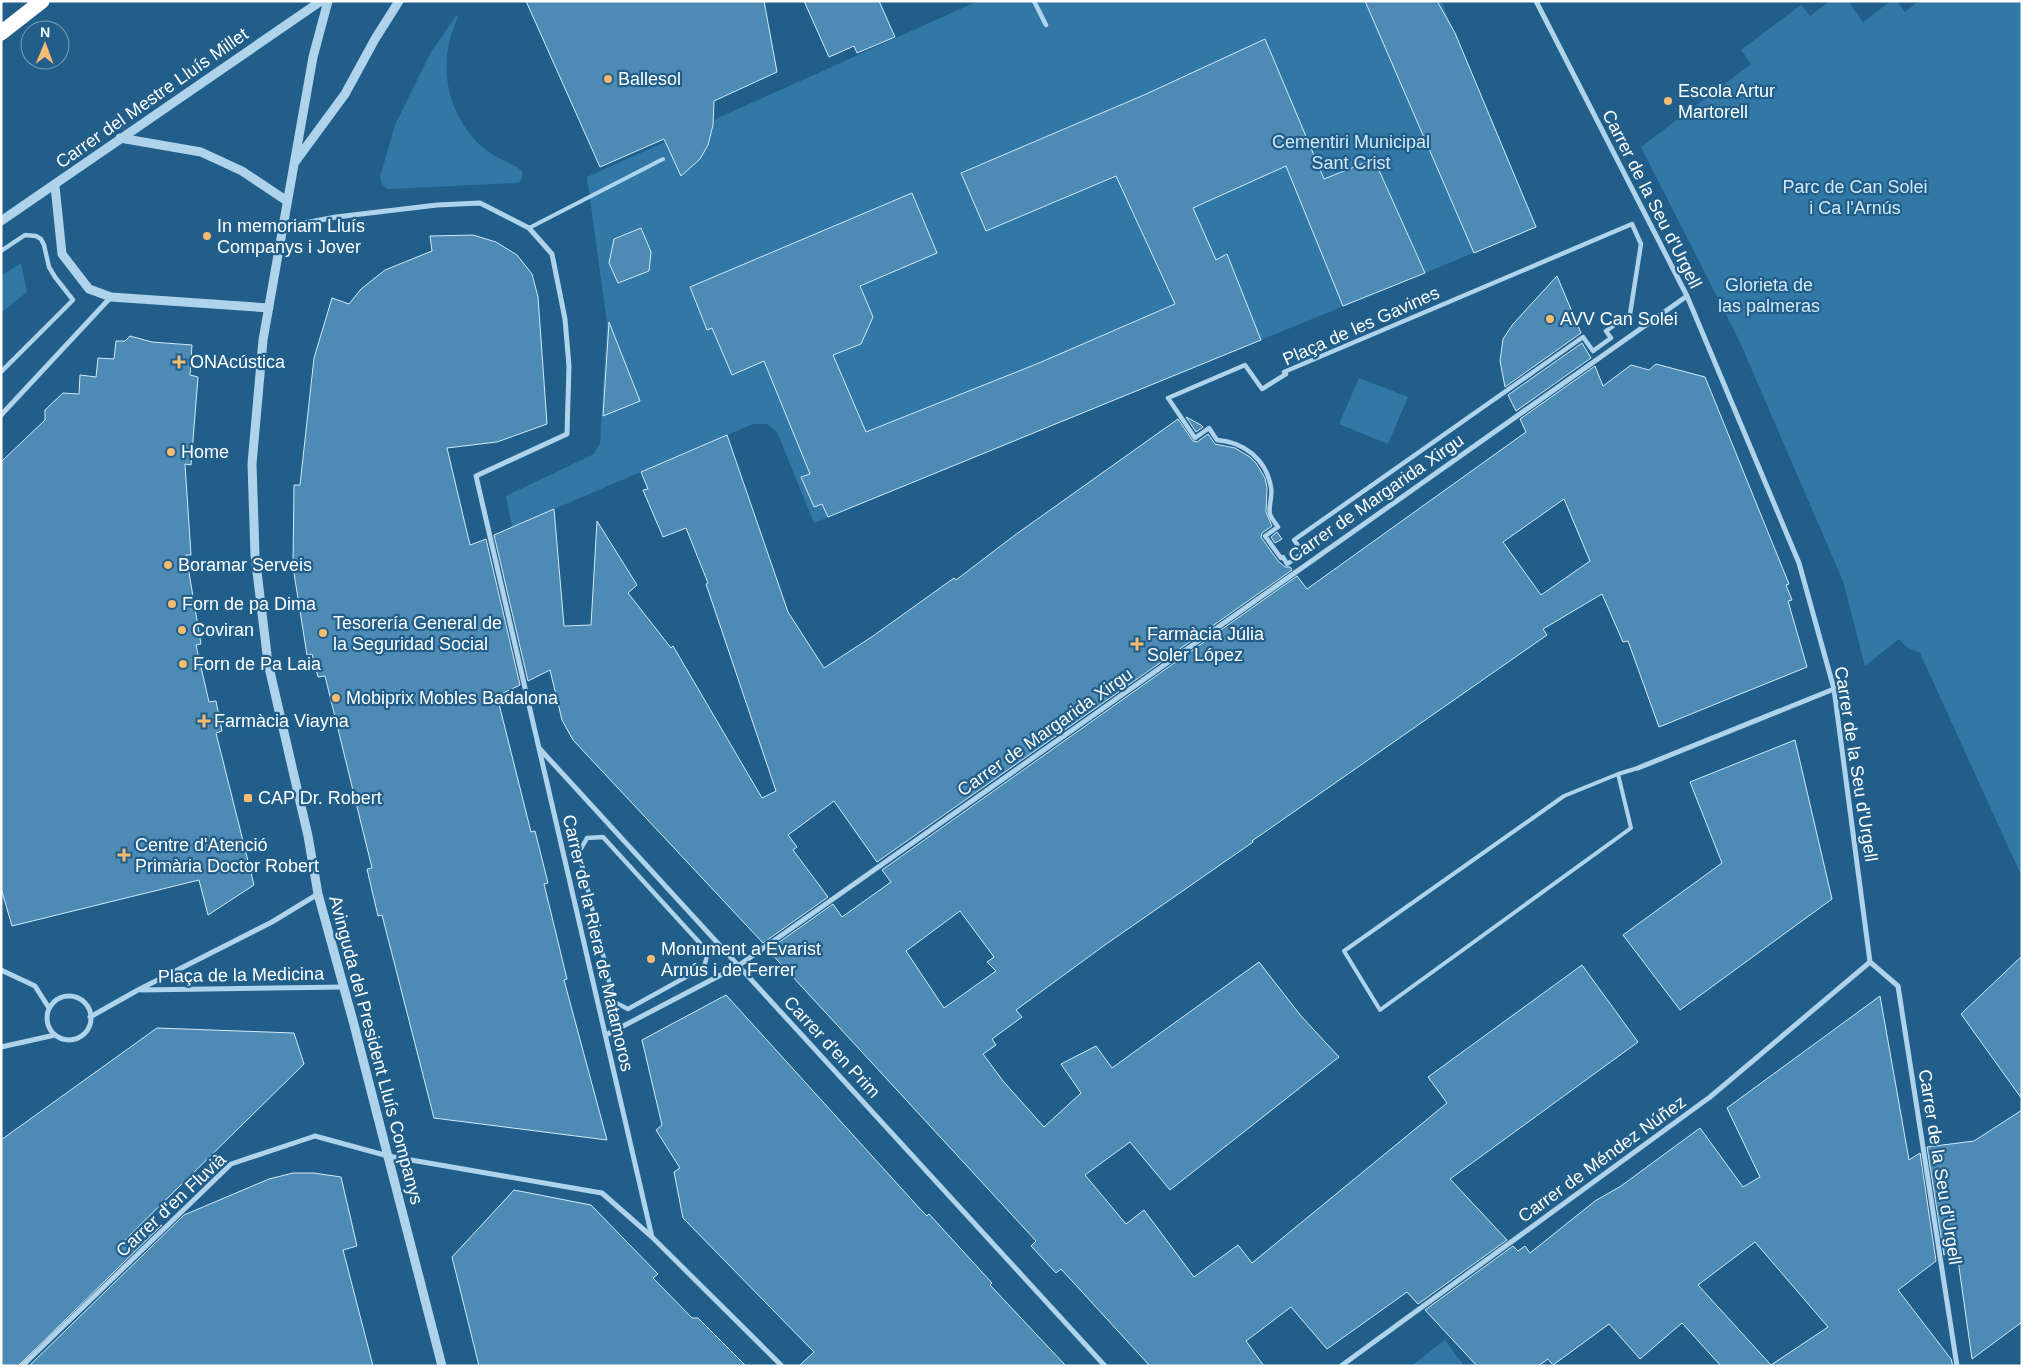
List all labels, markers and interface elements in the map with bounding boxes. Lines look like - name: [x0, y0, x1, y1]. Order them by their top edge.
- north arrow: [20, 20, 70, 70]
- text: N: [40, 24, 50, 40]
- street label: Carrer del Mestre Lluís Millet: [52, 24, 252, 172]
- place label: Ballesol: [618, 69, 681, 89]
- marker: Ballesol: [602, 73, 614, 85]
- place label: Escola Artur Martorell: [1678, 81, 1775, 122]
- marker: Escola Artur Martorell: [1662, 95, 1674, 107]
- street label: Carrer de la Seu d'Urgell: [1598, 106, 1706, 292]
- park label: Cementiri Municipal Sant Crist: [1272, 132, 1430, 173]
- park label: Parc de Can Solei i Ca l'Arnús: [1782, 177, 1928, 218]
- place label: In memoriam Lluís Companys i Jover: [217, 216, 365, 257]
- marker: In memoriam Lluís Companys i Jover: [201, 230, 213, 242]
- park label: Glorieta de las palmeras: [1718, 275, 1820, 316]
- street label: Plaça de les Gavines: [1280, 282, 1442, 370]
- place label: AVV Can Solei: [1560, 309, 1678, 329]
- marker: AVV Can Solei: [1544, 313, 1556, 325]
- place label: ONAcústica: [190, 352, 286, 372]
- marker: ONAcústica: [172, 355, 186, 369]
- street label: Carrer de Margarida Xirgu: [1285, 430, 1467, 566]
- place label: Home: [181, 442, 229, 462]
- marker: Home: [165, 446, 177, 458]
- place label: Boramar Serveis: [178, 555, 312, 575]
- marker: Boramar Serveis: [162, 559, 174, 571]
- place label: Forn de pa Dima: [182, 594, 317, 614]
- marker: Forn de pa Dima: [166, 598, 178, 610]
- place label: Tesorería General de la Seguridad Social: [333, 613, 502, 654]
- place label: Coviran: [192, 620, 254, 640]
- marker: Coviran: [176, 624, 188, 636]
- place label: Farmàcia Júlia Soler López: [1147, 624, 1265, 665]
- marker: Tesorería General de la Seguridad Social: [317, 627, 329, 639]
- marker: Farmàcia Júlia Soler López: [1131, 638, 1143, 650]
- place label: Forn de Pa Laia: [193, 654, 322, 674]
- marker: Forn de Pa Laia: [177, 658, 189, 670]
- street label: Carrer de Margarida Xirgu: [954, 664, 1136, 800]
- street label: Carrer de la Seu d'Urgell: [1831, 665, 1881, 863]
- place label: Mobiprix Mobles Badalona: [346, 688, 559, 708]
- marker: Mobiprix Mobles Badalona: [330, 692, 342, 704]
- place label: Farmàcia Viayna: [214, 711, 350, 731]
- marker: Farmàcia Viayna: [198, 715, 210, 727]
- place label: CAP Dr. Robert: [258, 788, 382, 808]
- marker: CAP Dr. Robert: [242, 792, 254, 804]
- street label: Carrer de la Riera de Matamoros: [559, 813, 637, 1073]
- place label: Centre d'Atenció Primària Doctor Robert: [135, 835, 319, 876]
- marker: Centre d'Atenció Primària Doctor Robert: [117, 848, 131, 862]
- street label: Avinguda del President Lluís Companys: [325, 893, 427, 1207]
- place label: Monument a Evarist Arnús i de Ferrer: [661, 939, 821, 980]
- marker: Monument a Evarist Arnús i de Ferrer: [645, 953, 657, 965]
- street label: Plaça de la Medicina: [158, 964, 325, 986]
- street label: Carrer d'en Prim: [780, 992, 884, 1102]
- street label: Carrer de la Seu d'Urgell: [1915, 1068, 1965, 1266]
- street label: Carrer de Méndez Núñez: [1514, 1092, 1690, 1226]
- street label: Carrer d'en Fluvià: [112, 1148, 231, 1261]

